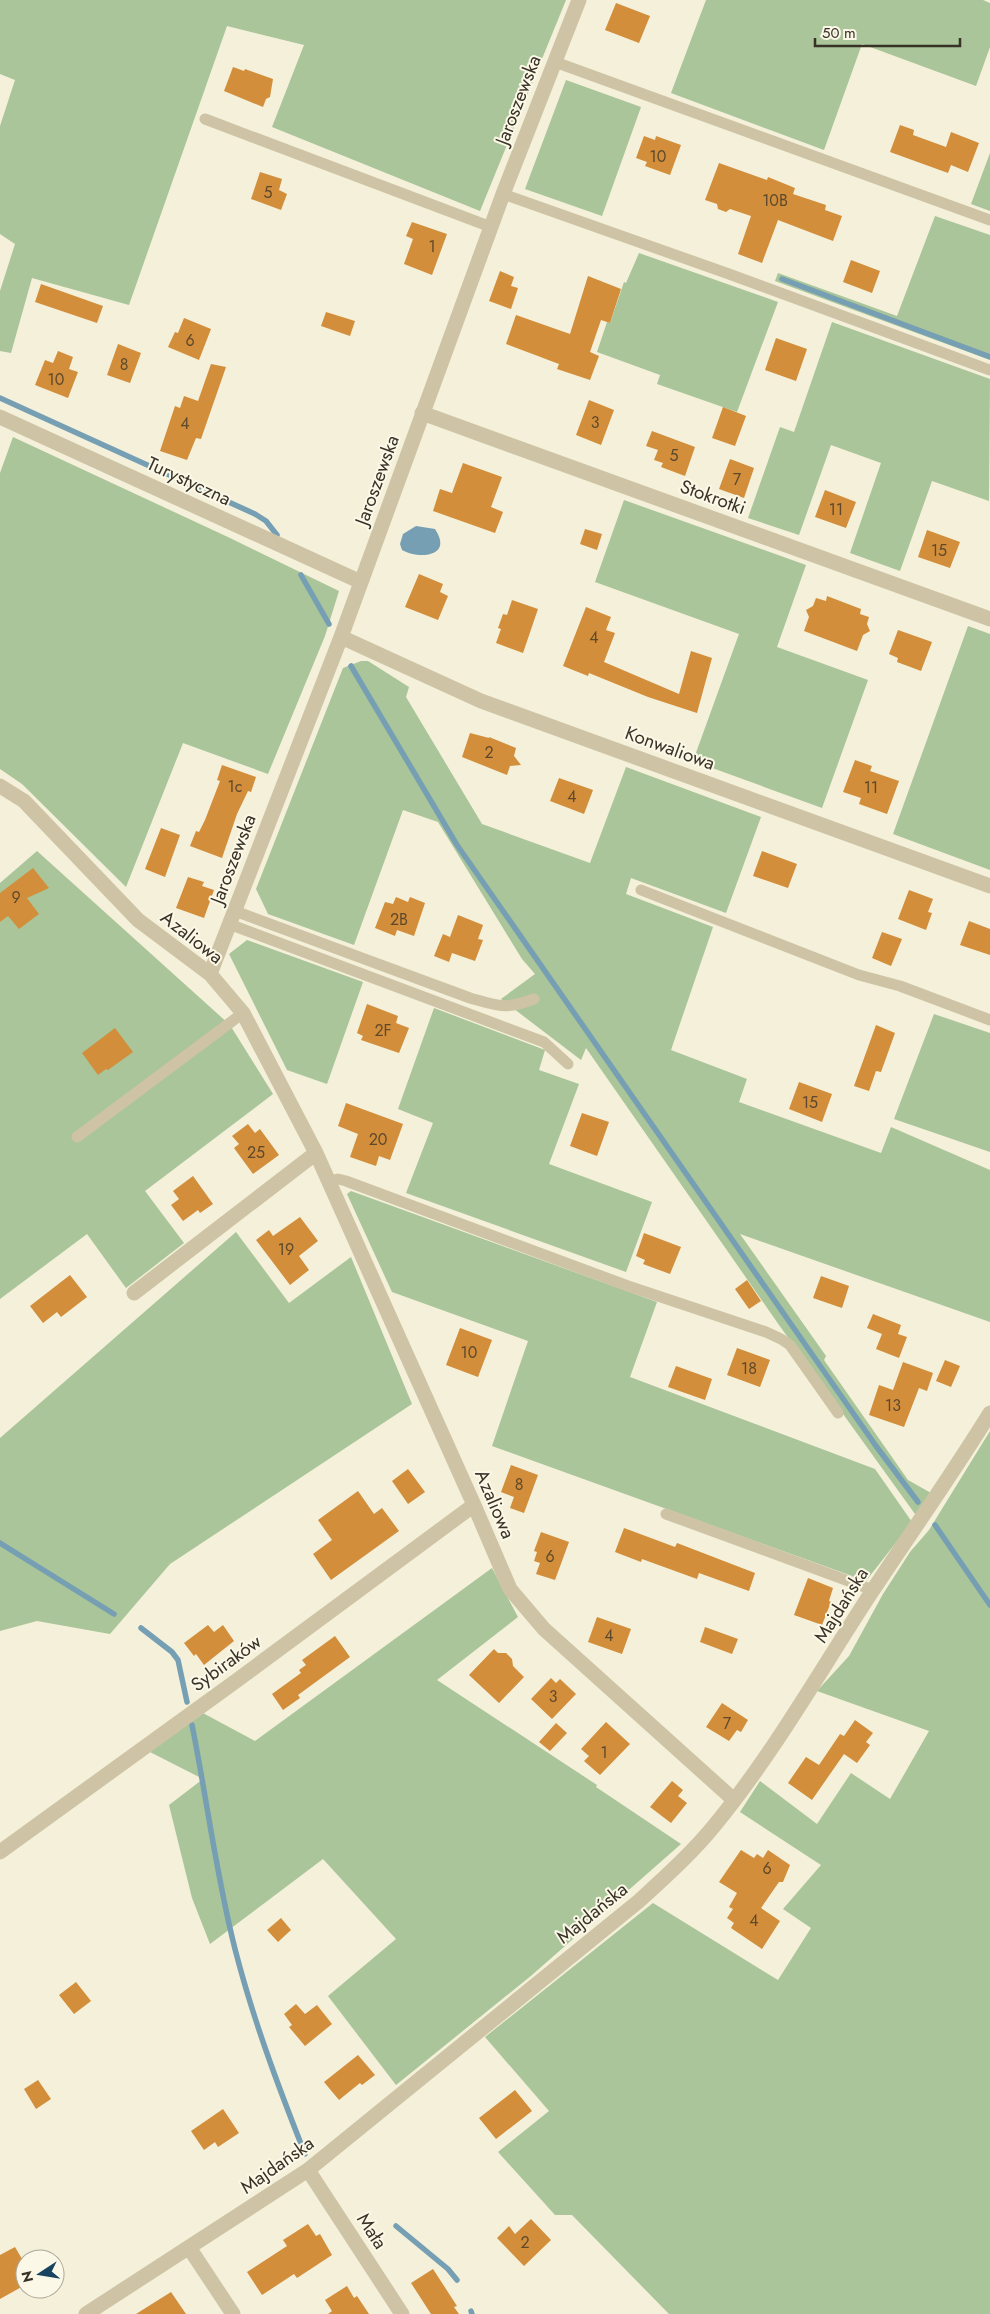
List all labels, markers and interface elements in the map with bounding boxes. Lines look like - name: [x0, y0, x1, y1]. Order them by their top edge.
- scale bar: [815, 15, 960, 47]
- text: 50 m: [822, 22, 856, 44]
- street label: Jaroszewska: [487, 51, 547, 152]
- house number: 10: [650, 145, 666, 168]
- house number: 5: [263, 181, 273, 204]
- house number: 10B: [762, 189, 788, 212]
- house number: 1: [428, 235, 436, 258]
- house number: 6: [185, 329, 195, 352]
- house number: 8: [120, 353, 128, 376]
- house number: 10: [48, 368, 64, 391]
- house number: 3: [591, 411, 600, 434]
- house number: 4: [180, 412, 190, 435]
- street label: Jaroszewska: [347, 431, 406, 532]
- house number: 5: [669, 444, 679, 467]
- street label: Turystyczna: [143, 450, 235, 512]
- house number: 7: [733, 468, 742, 491]
- street label: Stokrotki: [676, 473, 750, 521]
- house number: 11: [829, 498, 843, 521]
- house number: 15: [931, 539, 947, 562]
- house number: 4: [589, 626, 599, 649]
- street label: Konwaliowa: [621, 719, 719, 777]
- house number: 2: [484, 741, 494, 764]
- house number: 1c: [228, 775, 242, 798]
- house number: 11: [864, 776, 878, 799]
- house number: 4: [567, 785, 577, 808]
- street label: Jaroszewska: [202, 810, 262, 911]
- house number: 9: [11, 886, 21, 909]
- street label: Azaliowa: [155, 904, 229, 970]
- house number: 2B: [390, 908, 408, 931]
- house number: 2F: [374, 1019, 392, 1042]
- house number: 15: [802, 1091, 818, 1114]
- house number: 20: [369, 1128, 387, 1151]
- house number: 25: [247, 1141, 265, 1164]
- house number: 19: [278, 1238, 294, 1261]
- house number: 10: [461, 1341, 477, 1364]
- house number: 18: [741, 1357, 757, 1380]
- house number: 13: [885, 1394, 901, 1417]
- street label: Azaliowa: [468, 1465, 522, 1543]
- house number: 8: [515, 1473, 523, 1496]
- house number: 6: [545, 1545, 555, 1568]
- street label: Majdańska: [807, 1562, 875, 1648]
- house number: 4: [604, 1624, 614, 1647]
- street label: Sybiraków: [185, 1628, 267, 1698]
- house number: 3: [549, 1685, 558, 1708]
- house number: 7: [723, 1712, 732, 1735]
- house number: 1: [600, 1741, 608, 1764]
- house number: 6: [762, 1857, 772, 1880]
- street label: Majdańska: [551, 1876, 633, 1950]
- house number: 4: [749, 1909, 759, 1932]
- street label: Majdańska: [235, 2130, 319, 2200]
- street label: Mała: [350, 2208, 394, 2254]
- house number: 2: [520, 2231, 530, 2254]
- north arrow: [15, 2249, 65, 2299]
- text: N: [16, 2269, 38, 2284]

